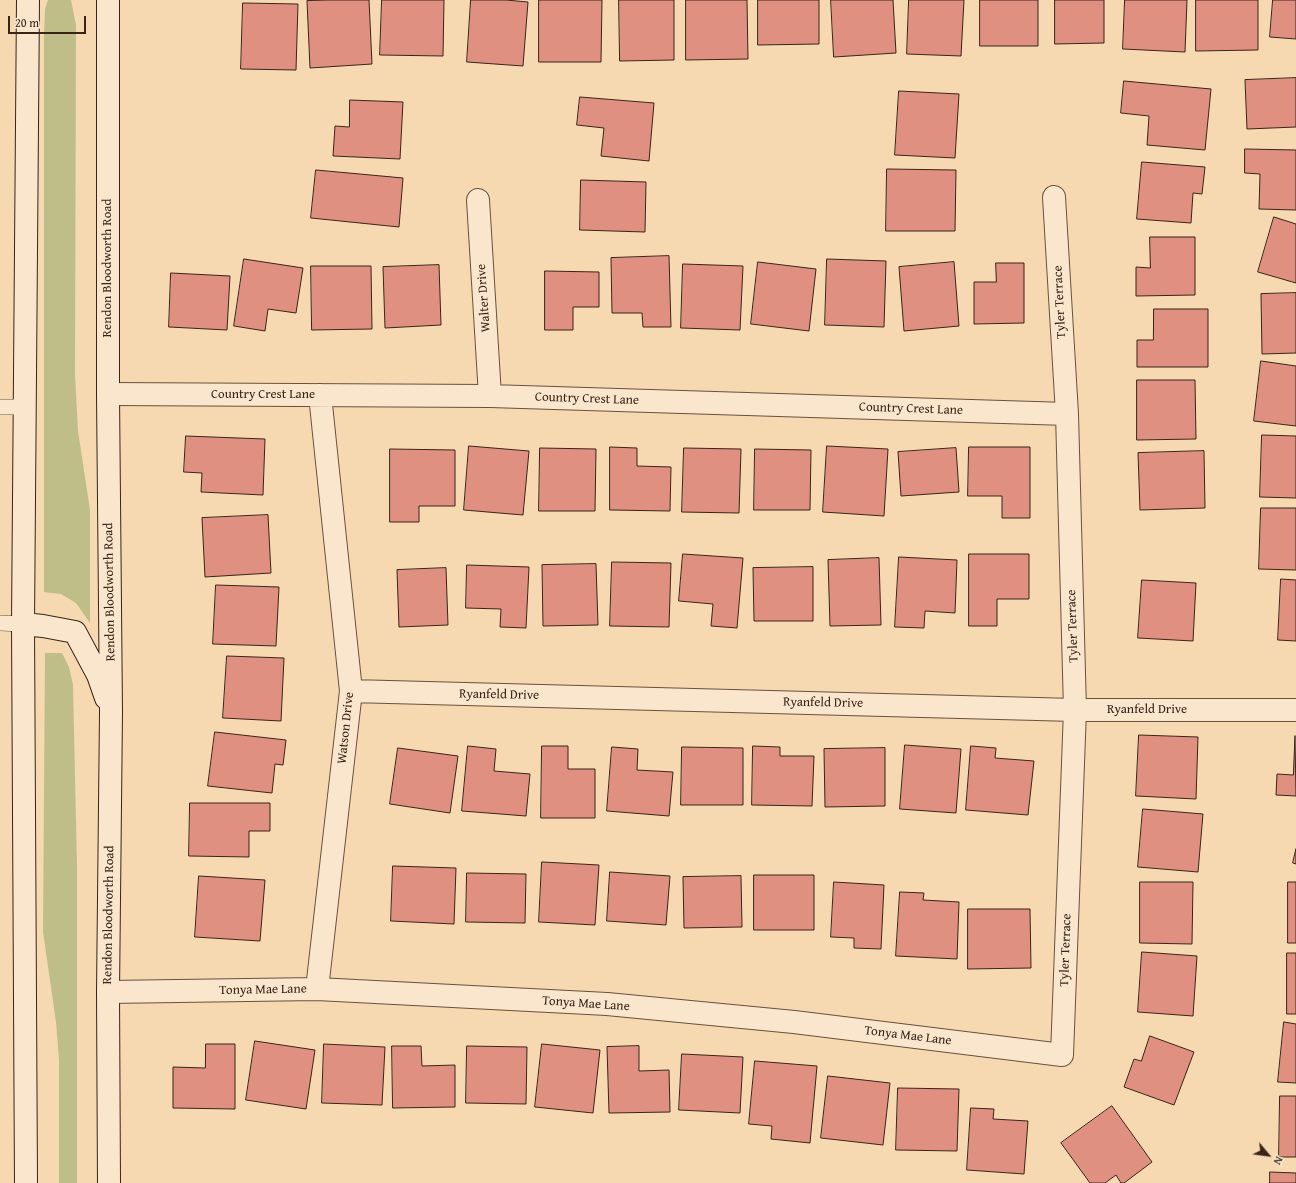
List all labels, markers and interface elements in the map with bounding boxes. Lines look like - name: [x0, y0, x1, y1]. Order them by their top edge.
- scale bar: [10, 8, 88, 34]
- text: 20 m: [15, 14, 39, 31]
- street label: Rendon Bloodworth Road: [100, 199, 116, 337]
- street label: Walter Drive: [474, 263, 494, 333]
- street label: Tyler Terrace: [1050, 265, 1070, 339]
- street label: Country Crest Lane: [211, 387, 315, 403]
- street label: Country Crest Lane: [535, 389, 639, 409]
- street label: Country Crest Lane: [859, 399, 963, 419]
- street label: Rendon Bloodworth Road: [101, 522, 119, 662]
- street label: Tyler Terrace: [1064, 589, 1082, 663]
- street label: Ryanfeld Drive: [459, 687, 539, 703]
- street label: Watson Drive: [334, 691, 358, 765]
- street label: Ryanfeld Drive: [783, 695, 863, 711]
- street label: Ryanfeld Drive: [1107, 702, 1187, 718]
- street label: Rendon Bloodworth Road: [100, 845, 118, 985]
- street label: Tyler Terrace: [1057, 913, 1075, 987]
- street label: Tonya Mae Lane: [219, 981, 307, 999]
- street label: Tonya Mae Lane: [542, 993, 630, 1015]
- street label: Tonya Mae Lane: [864, 1023, 952, 1049]
- north arrow: [1248, 1135, 1288, 1175]
- text: N: [1270, 1154, 1287, 1168]

